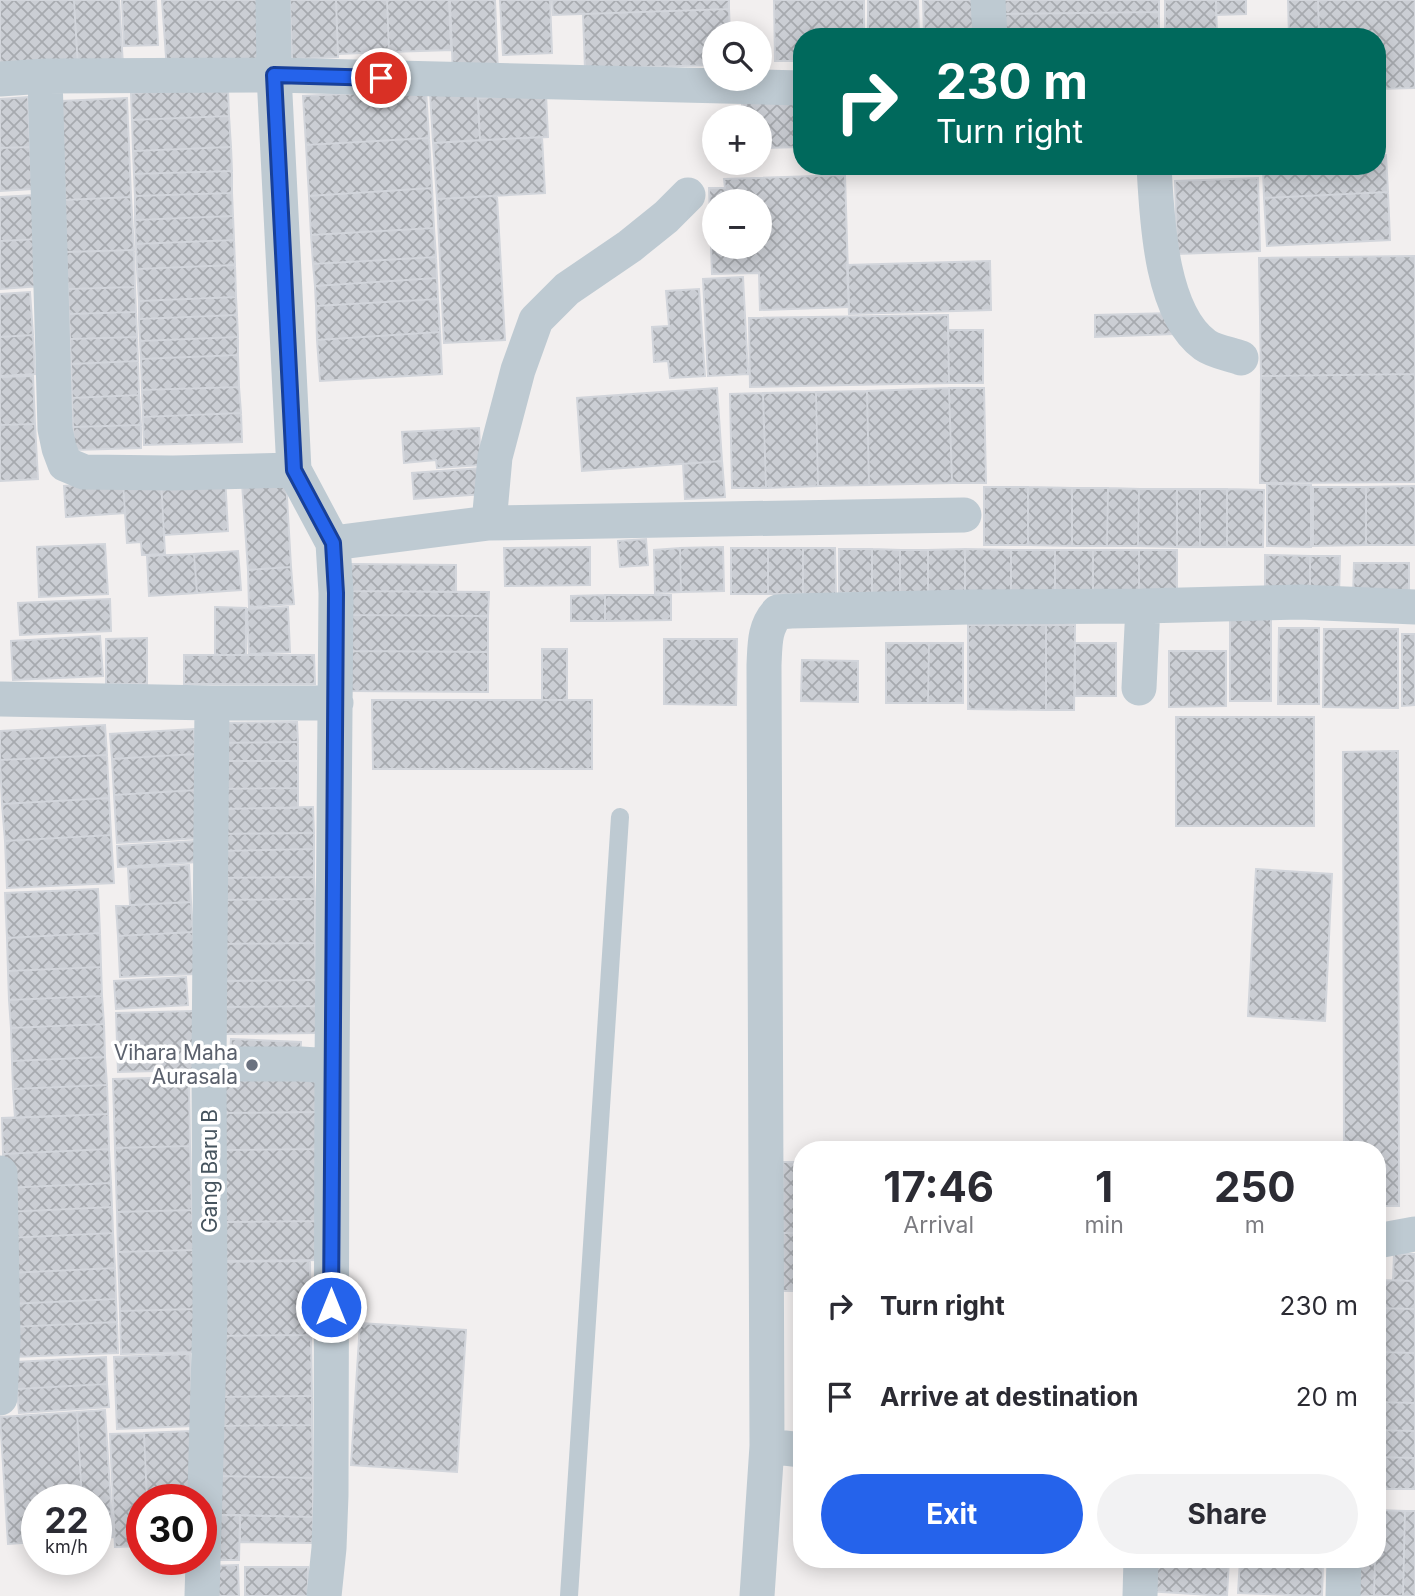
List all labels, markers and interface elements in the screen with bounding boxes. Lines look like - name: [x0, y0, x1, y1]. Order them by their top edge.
- map controls: [702, 21, 772, 259]
- button: search: [702, 21, 772, 91]
- pin: [351, 48, 411, 108]
- text: 230 m: [936, 52, 1088, 111]
- icon: right: [821, 56, 912, 147]
- icon: arrive: [362, 59, 400, 97]
- button: +: [702, 105, 772, 175]
- text: Turn right: [936, 112, 1083, 151]
- button: −: [702, 189, 772, 259]
- place label: Vihara Maha Aurasala: [114, 1040, 238, 1089]
- marker: Vihara Maha Aurasala: [244, 1057, 260, 1073]
- street label: Gang Baru B: [197, 1109, 222, 1233]
- text: 17:46: [883, 1161, 994, 1212]
- text: 1: [1095, 1161, 1113, 1212]
- text: 250: [1214, 1161, 1296, 1212]
- text: Arrival: [903, 1211, 974, 1239]
- text: min: [1084, 1211, 1124, 1239]
- text: m: [1245, 1211, 1265, 1239]
- position arrow: [294, 1270, 368, 1344]
- icon: right: [821, 1287, 859, 1325]
- text: Turn right: [880, 1290, 1005, 1321]
- text: 230 m: [1280, 1290, 1358, 1321]
- icon: arrive: [821, 1378, 859, 1416]
- text: Arrive at destination: [880, 1381, 1139, 1412]
- text: 20 m: [1296, 1381, 1358, 1412]
- button: Exit: [821, 1474, 1083, 1554]
- button: Share: [1097, 1474, 1358, 1554]
- speed limit sign: 30: [126, 1484, 217, 1575]
- text: 22: [44, 1499, 89, 1541]
- text: km/h: [45, 1536, 88, 1557]

